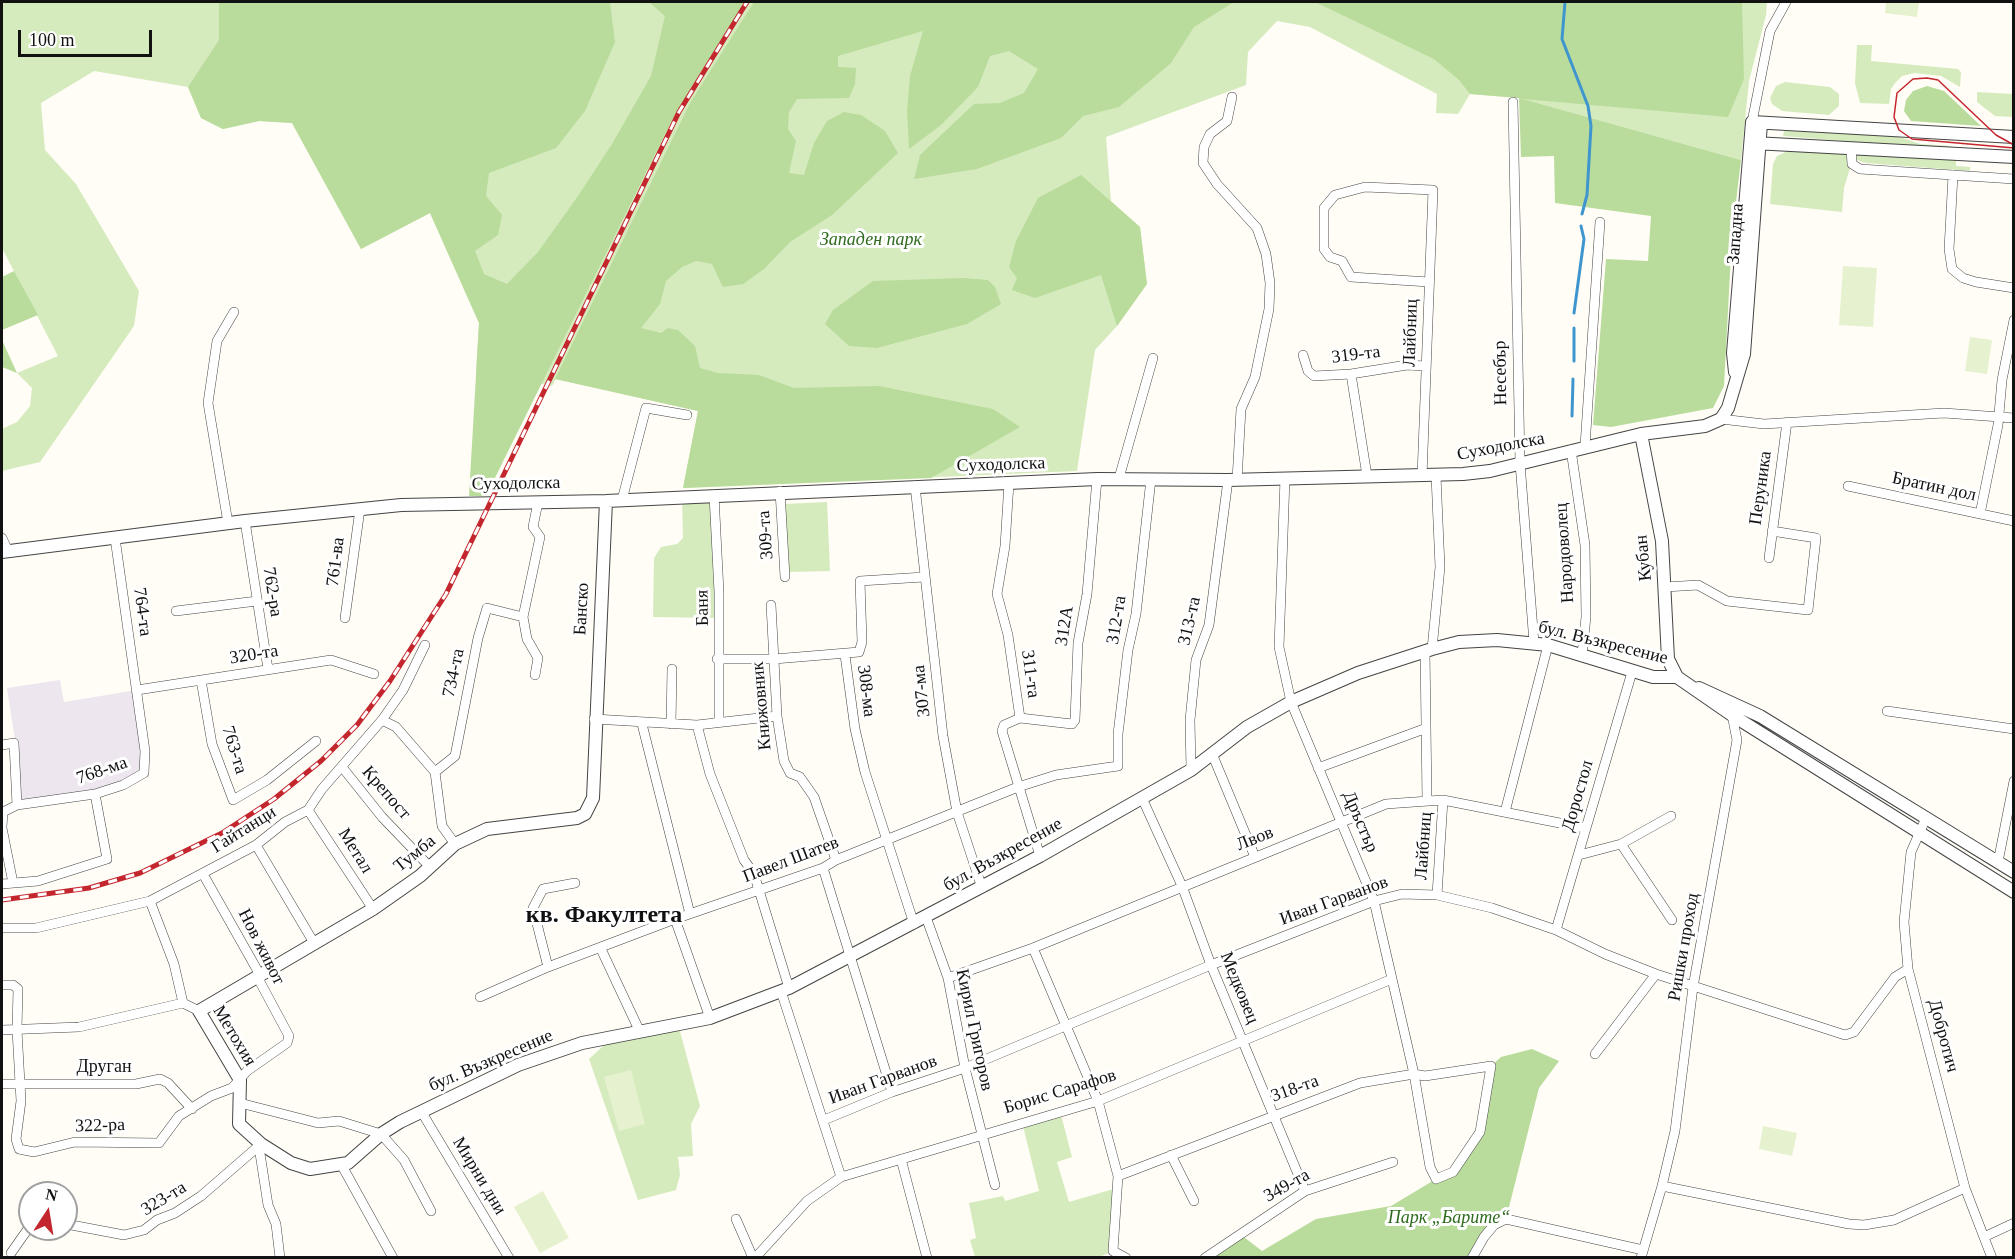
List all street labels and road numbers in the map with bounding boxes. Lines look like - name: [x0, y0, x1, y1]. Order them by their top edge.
- street label: Западна: [1723, 203, 1749, 265]
- street label: Лайбниц: [1399, 299, 1423, 367]
- street label: Несебър: [1490, 340, 1512, 406]
- street label: 319-та: [1330, 341, 1382, 369]
- street label: Суходолска: [1455, 428, 1547, 466]
- street label: Перуника: [1745, 450, 1777, 526]
- street label: Суходолска: [956, 453, 1046, 477]
- street label: Братин дол: [1890, 468, 1978, 506]
- street label: Суходолска: [471, 472, 561, 496]
- street label: Народоволец: [1551, 502, 1579, 604]
- street label: 309-та: [754, 510, 778, 560]
- street label: Кубан: [1631, 534, 1657, 582]
- street label: 761-ва: [322, 536, 350, 588]
- street label: 762-ра: [257, 566, 287, 618]
- street label: Банско: [570, 582, 594, 636]
- street label: 764-та: [128, 586, 156, 638]
- street label: Баня: [692, 590, 714, 626]
- street label: 312-та: [1102, 594, 1132, 646]
- street label: 313-та: [1174, 595, 1206, 647]
- street label: 312А: [1051, 605, 1079, 647]
- street label: бул. Възкресение: [1536, 616, 1670, 670]
- street label: 320-та: [228, 640, 280, 670]
- street label: 734-та: [438, 647, 470, 699]
- street label: 311-та: [1016, 649, 1044, 699]
- street label: Книжовник: [747, 661, 777, 751]
- street label: 308-ма: [852, 664, 880, 718]
- street label: 307-ма: [909, 664, 935, 718]
- street label: 763-та: [216, 723, 252, 777]
- street label: 768-ма: [74, 752, 130, 790]
- street label: Доростол: [1558, 758, 1598, 834]
- street label: Крепост: [357, 762, 415, 824]
- street label: Дръстър: [1337, 788, 1383, 856]
- street label: Гайтанци: [208, 802, 280, 858]
- street label: Лайбниц: [1411, 811, 1437, 881]
- street label: бул. Възкресение: [940, 813, 1066, 897]
- street label: Лвов: [1233, 822, 1277, 856]
- street label: Метал: [333, 825, 377, 877]
- street label: Тумба: [390, 831, 440, 877]
- street label: Павел Шатев: [740, 832, 842, 888]
- street label: Иван Гарванов: [1277, 871, 1391, 931]
- street label: Ришки проход: [1664, 891, 1704, 1003]
- street label: Нов живот: [233, 906, 289, 988]
- street label: Медковец: [1215, 949, 1263, 1027]
- street label: Кирил Григоров: [951, 967, 997, 1093]
- street label: Добротич: [1923, 997, 1963, 1075]
- street label: Метохия: [208, 1002, 260, 1070]
- street label: бул. Възкресение: [426, 1025, 556, 1097]
- street label: Иван Гарванов: [826, 1050, 940, 1110]
- street label: Друган: [76, 1056, 132, 1078]
- street label: Борис Сарафов: [1001, 1065, 1119, 1119]
- street label: 318-та: [1268, 1070, 1322, 1108]
- street label: 322-ра: [75, 1114, 125, 1138]
- street label: Мирни дни: [447, 1133, 511, 1219]
- street label: 349-та: [1260, 1165, 1314, 1207]
- street label: 323-та: [137, 1177, 191, 1221]

